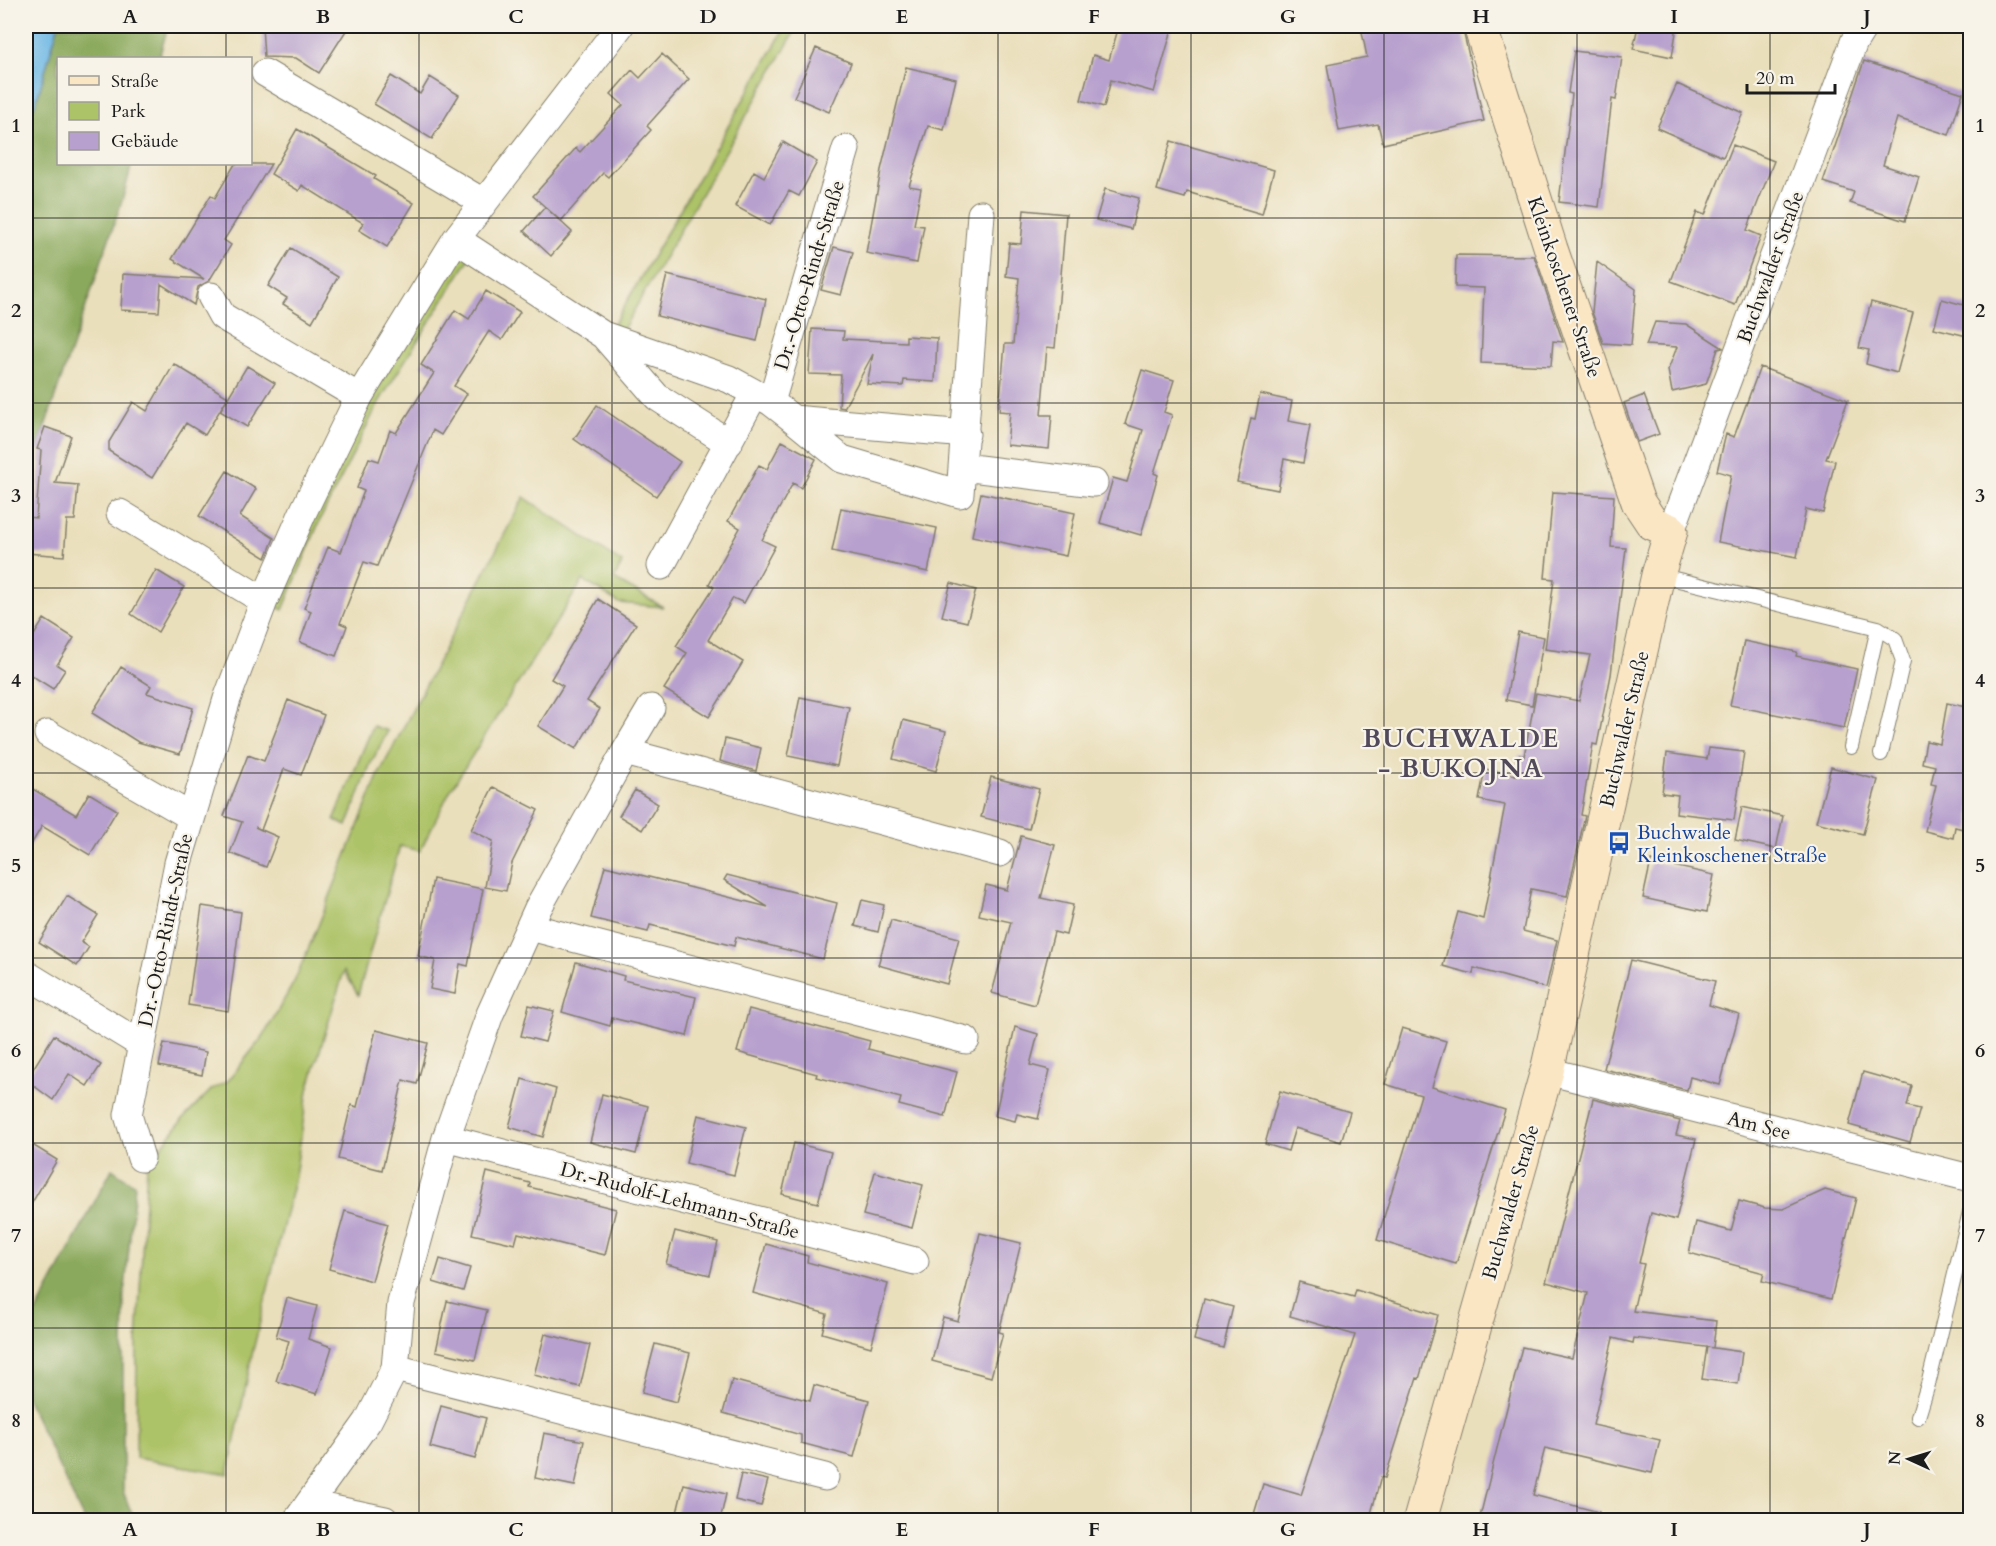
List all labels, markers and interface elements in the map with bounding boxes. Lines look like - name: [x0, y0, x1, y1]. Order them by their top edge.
- text: A: [122, 3, 138, 30]
- text: B: [316, 3, 330, 30]
- text: C: [508, 3, 524, 30]
- text: D: [699, 3, 717, 30]
- text: E: [896, 3, 908, 30]
- text: F: [1088, 3, 1100, 30]
- text: G: [1280, 3, 1296, 30]
- text: H: [1472, 3, 1490, 30]
- text: I: [1670, 3, 1678, 30]
- text: J: [1860, 3, 1871, 30]
- legend: [57, 57, 252, 165]
- scale bar: [1747, 57, 1836, 95]
- text: 20 m: [1756, 66, 1795, 91]
- text: Straße: [111, 69, 159, 94]
- text: Park: [111, 99, 146, 124]
- text: 1: [11, 112, 21, 139]
- text: 1: [1975, 112, 1985, 139]
- text: Gebäude: [111, 129, 179, 154]
- street label: Dr.-Otto-Rindt-Straße: [768, 177, 851, 373]
- street label: Buchwalder Straße: [1730, 187, 1811, 347]
- street label: Kleinkoschener Straße: [1521, 193, 1608, 381]
- text: 2: [11, 297, 21, 324]
- text: 2: [1975, 297, 1985, 324]
- text: 3: [11, 482, 21, 509]
- text: 3: [1975, 482, 1985, 509]
- street label: Buchwalder Straße: [1593, 648, 1656, 810]
- text: 4: [11, 667, 21, 694]
- text: 4: [1975, 667, 1985, 694]
- district label: BUCHWALDE - BUKOJNA: [1362, 721, 1560, 786]
- place label: Buchwalde Kleinkoschener Straße: [1637, 819, 1827, 869]
- bus stop icon: Buchwalde Kleinkoschener Straße: [1606, 830, 1632, 856]
- street label: Dr.-Otto-Rindt-Straße: [132, 831, 199, 1029]
- text: 5: [11, 852, 21, 879]
- text: 5: [1975, 852, 1985, 879]
- text: 6: [11, 1037, 21, 1064]
- text: 6: [1975, 1037, 1985, 1064]
- street label: Am See: [1724, 1105, 1794, 1146]
- street label: Buchwalder Straße: [1475, 1121, 1546, 1283]
- street label: Dr.-Rudolf-Lehmann-Straße: [557, 1156, 802, 1245]
- text: 7: [11, 1222, 21, 1249]
- text: 7: [1975, 1222, 1985, 1249]
- text: 8: [11, 1407, 21, 1434]
- text: 8: [1975, 1407, 1985, 1434]
- north arrow: [1879, 1429, 1939, 1489]
- text: N: [1884, 1450, 1906, 1466]
- text: A: [122, 1516, 138, 1543]
- text: B: [316, 1516, 330, 1543]
- text: C: [508, 1516, 524, 1543]
- text: D: [699, 1516, 717, 1543]
- text: E: [896, 1516, 908, 1543]
- text: F: [1088, 1516, 1100, 1543]
- text: G: [1280, 1516, 1296, 1543]
- text: H: [1472, 1516, 1490, 1543]
- text: I: [1670, 1516, 1678, 1543]
- text: J: [1860, 1516, 1871, 1543]

